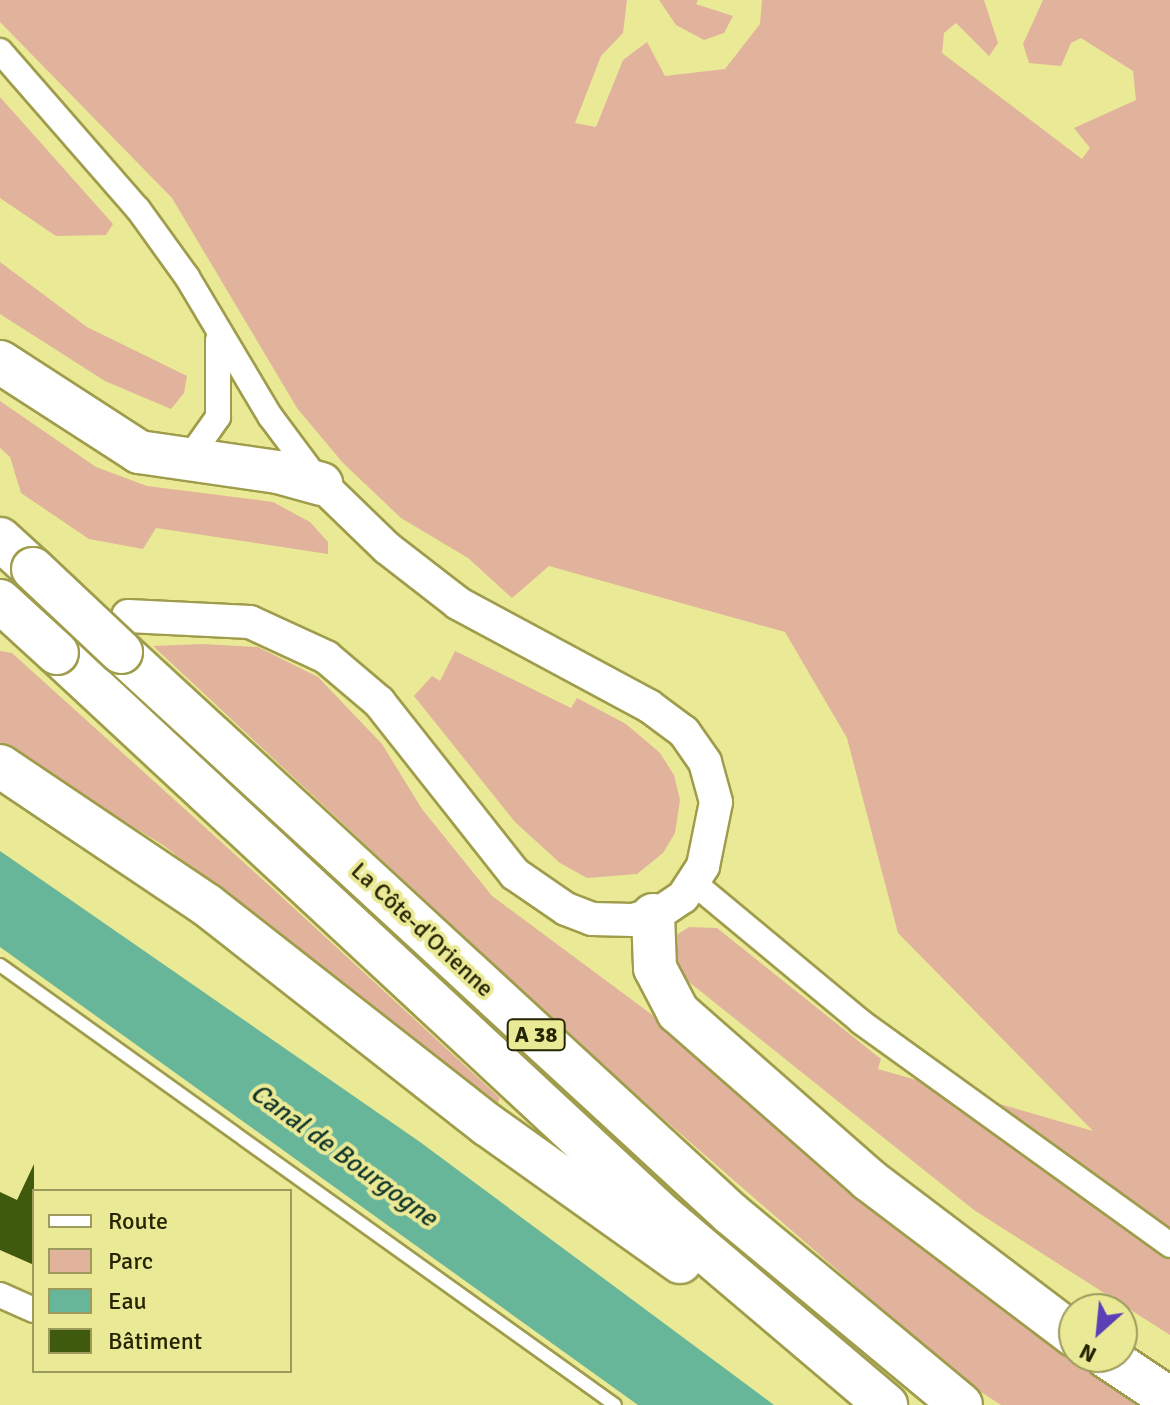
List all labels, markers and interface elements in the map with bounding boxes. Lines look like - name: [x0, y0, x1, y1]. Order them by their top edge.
- street label: La Côte-d'Orienne: [345, 857, 499, 1003]
- road number: A 38: [506, 1017, 566, 1053]
- water label: Canal de Bourgogne: [244, 1078, 442, 1234]
- legend: [32, 1189, 292, 1373]
- text: Route: [108, 1206, 168, 1236]
- text: Parc: [108, 1246, 153, 1276]
- text: Eau: [108, 1286, 147, 1316]
- north arrow: [1058, 1293, 1138, 1373]
- text: Bâtiment: [108, 1326, 202, 1356]
- text: N: [1075, 1338, 1101, 1369]

